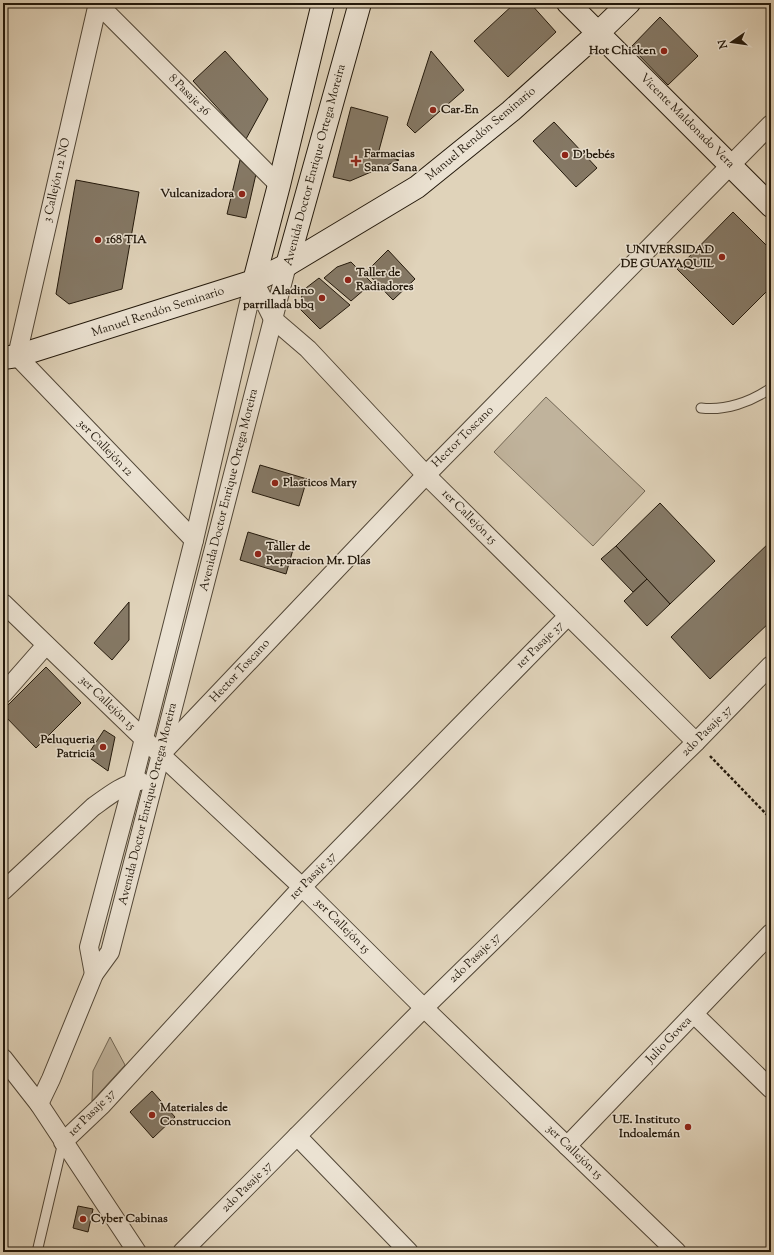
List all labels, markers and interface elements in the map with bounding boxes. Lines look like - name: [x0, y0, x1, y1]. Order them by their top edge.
- north arrow: [712, 22, 752, 62]
- text: N: [714, 38, 732, 51]
- place label: Hot Chicken: [588, 42, 657, 60]
- marker: Hot Chicken: [659, 46, 669, 56]
- street label: Avenida Doctor Enrique Ortega Moreira: [279, 62, 351, 268]
- street label: Vicente Maldonado Vera: [635, 69, 739, 173]
- street label: 8 Pasaje 36: [164, 70, 214, 120]
- street label: Manuel Rendón Seminario: [422, 82, 540, 185]
- place label: Car-En: [441, 101, 480, 119]
- marker: Car-En: [428, 105, 438, 115]
- street label: 3 Callejón 12 NO: [39, 136, 75, 224]
- place label: Farmacias Sana Sana: [363, 145, 418, 177]
- place label: D'bebés: [572, 146, 615, 164]
- marker: D'bebés: [560, 150, 570, 160]
- marker: Farmacias Sana Sana: [351, 156, 361, 166]
- place label: Vulcanizadora: [159, 185, 234, 203]
- marker: Vulcanizadora: [237, 189, 247, 199]
- place label: 168 TIA: [105, 231, 147, 249]
- marker: 168 TIA: [93, 235, 103, 245]
- place label: UNIVERSIDAD DE GUAYAQUIL: [620, 241, 715, 273]
- marker: UNIVERSIDAD DE GUAYAQUIL: [717, 252, 727, 262]
- place label: Taller de Radiadores: [355, 264, 414, 296]
- marker: Taller de Radiadores: [343, 275, 353, 285]
- street label: Manuel Rendón Seminario: [89, 282, 227, 342]
- place label: Aladino parrillada bbq: [243, 282, 314, 314]
- marker: Aladino parrillada bbq: [317, 293, 327, 303]
- street label: Avenida Doctor Enrique Ortega Moreira: [195, 386, 263, 593]
- street label: Hector Toscano: [428, 402, 498, 472]
- street label: 3er Callejón 12: [73, 415, 137, 481]
- place label: Plasticos Mary: [282, 474, 357, 492]
- marker: Plasticos Mary: [270, 478, 280, 488]
- street label: 1er Callejón 15: [437, 485, 501, 549]
- place label: Taller de Reparacion Mr. Dlas: [265, 538, 371, 570]
- marker: Taller de Reparacion Mr. Dlas: [253, 549, 263, 559]
- street label: 1er Pasaje 37: [512, 617, 568, 673]
- street label: Hector Toscano: [206, 635, 275, 707]
- street label: 3er Callejón 15: [75, 671, 139, 735]
- street label: Avenida Doctor Enrique Ortega Moreira: [114, 700, 182, 907]
- street label: 2do Pasaje 37: [677, 701, 737, 761]
- place label: Peluqueria Patricia: [40, 731, 95, 763]
- marker: Peluqueria Patricia: [98, 742, 108, 752]
- street label: 1er Pasaje 37: [285, 848, 341, 904]
- street label: 3er Callejón 15: [310, 894, 374, 958]
- street label: 2do Pasaje 37: [445, 929, 505, 987]
- street label: Julio Govea: [641, 1012, 696, 1068]
- street label: 1er Pasaje 37: [64, 1085, 120, 1141]
- place label: Materiales de Construccion: [159, 1099, 232, 1131]
- marker: Materiales de Construccion: [147, 1110, 157, 1120]
- place label: UE. Instituto Indoalemán: [612, 1111, 681, 1143]
- street label: 3er Callejón 15: [542, 1120, 606, 1184]
- marker: UE. Instituto Indoalemán: [683, 1122, 693, 1132]
- street label: 2do Pasaje 37: [217, 1157, 277, 1217]
- place label: Cyber Cabinas: [91, 1210, 168, 1228]
- marker: Cyber Cabinas: [78, 1214, 88, 1224]

